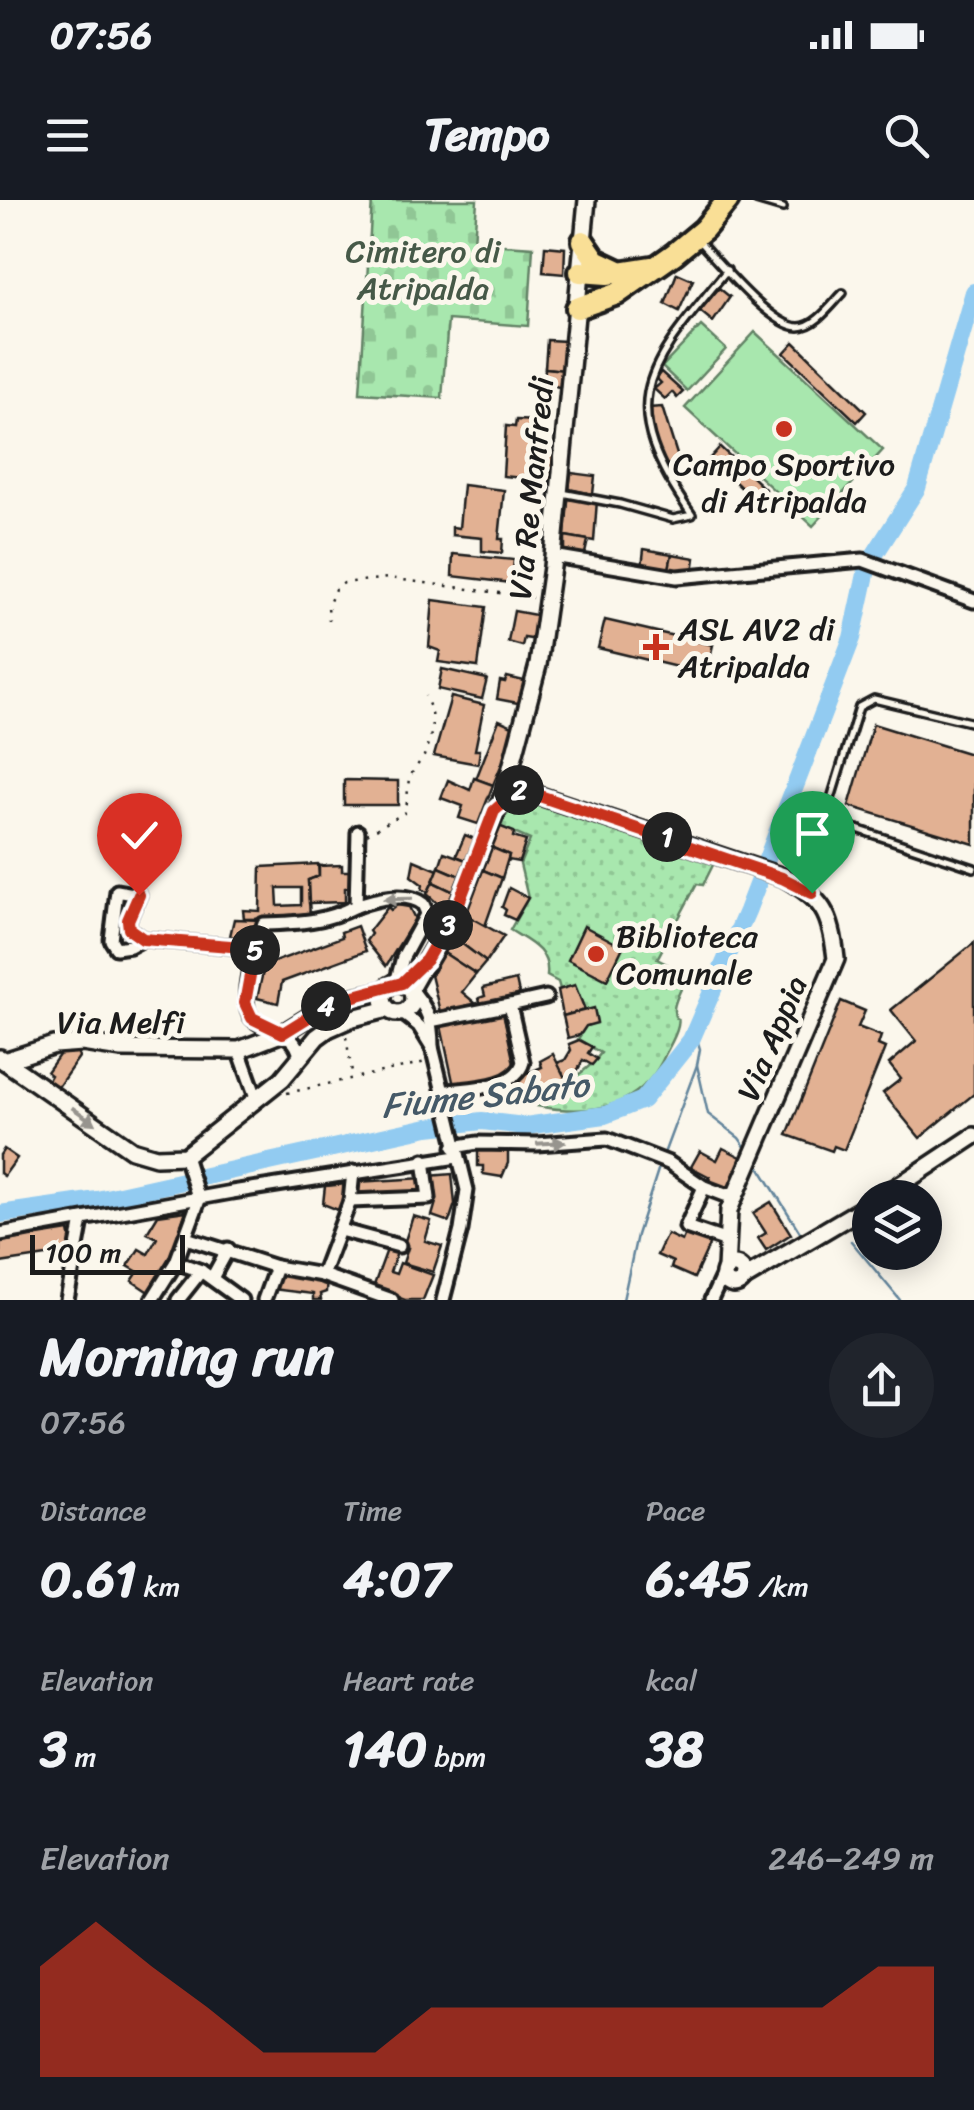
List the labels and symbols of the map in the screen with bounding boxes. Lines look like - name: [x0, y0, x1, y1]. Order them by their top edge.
- park label: Cimitero di Atripalda: [345, 223, 502, 317]
- street label: Via Re Manfredi: [491, 373, 572, 602]
- marker: Campo Sportivo di Atripalda: [773, 418, 795, 440]
- place label: Campo Sportivo di Atripalda: [673, 436, 895, 530]
- place label: ASL AV2 di Atripalda: [677, 601, 836, 695]
- marker: ASL AV2 di Atripalda: [643, 634, 669, 660]
- pin: 2: [494, 765, 544, 815]
- pin: [770, 791, 855, 894]
- pin: [97, 793, 182, 896]
- pin: 1: [642, 812, 692, 862]
- one-way arrow: [382, 891, 414, 907]
- pin: 3: [423, 900, 473, 950]
- place label: Biblioteca Comunale: [616, 908, 759, 1002]
- pin: 5: [230, 925, 280, 975]
- marker: Biblioteca Comunale: [585, 943, 607, 965]
- street label: Via Appia: [720, 966, 824, 1110]
- pin: 4: [301, 981, 351, 1031]
- street label: Via Melfi: [57, 994, 186, 1051]
- water label: Fiume Sabato: [379, 1053, 594, 1137]
- one-way arrow: [71, 1106, 98, 1125]
- one-way arrow: [536, 1135, 568, 1151]
- scale bar: [30, 1230, 185, 1274]

